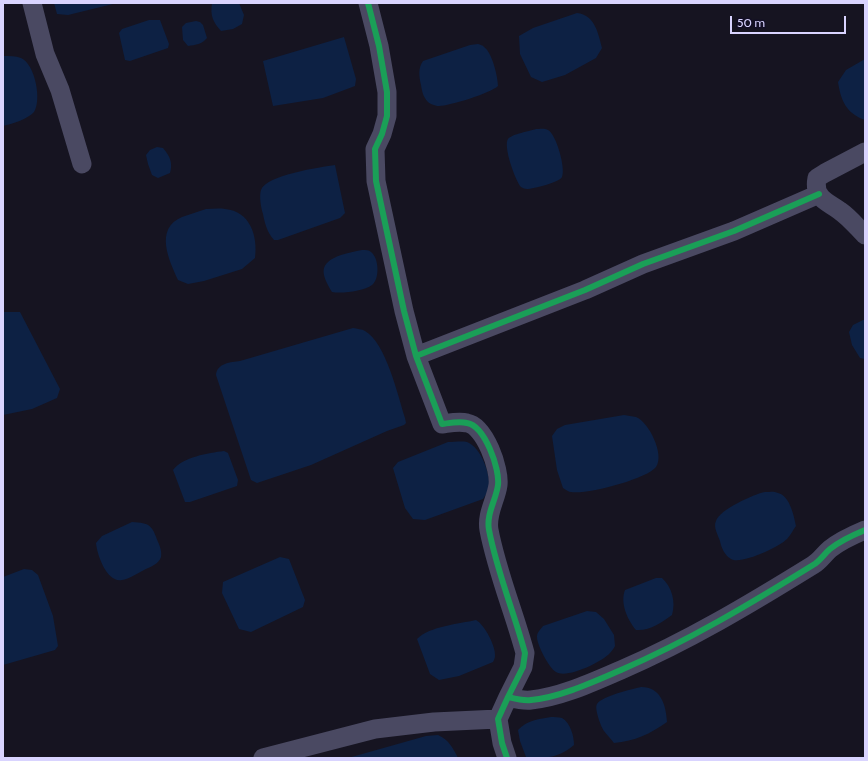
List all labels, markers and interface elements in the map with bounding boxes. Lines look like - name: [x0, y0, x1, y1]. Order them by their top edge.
- scale bar: [732, 8, 848, 34]
- text: 50 m: [737, 15, 765, 30]

